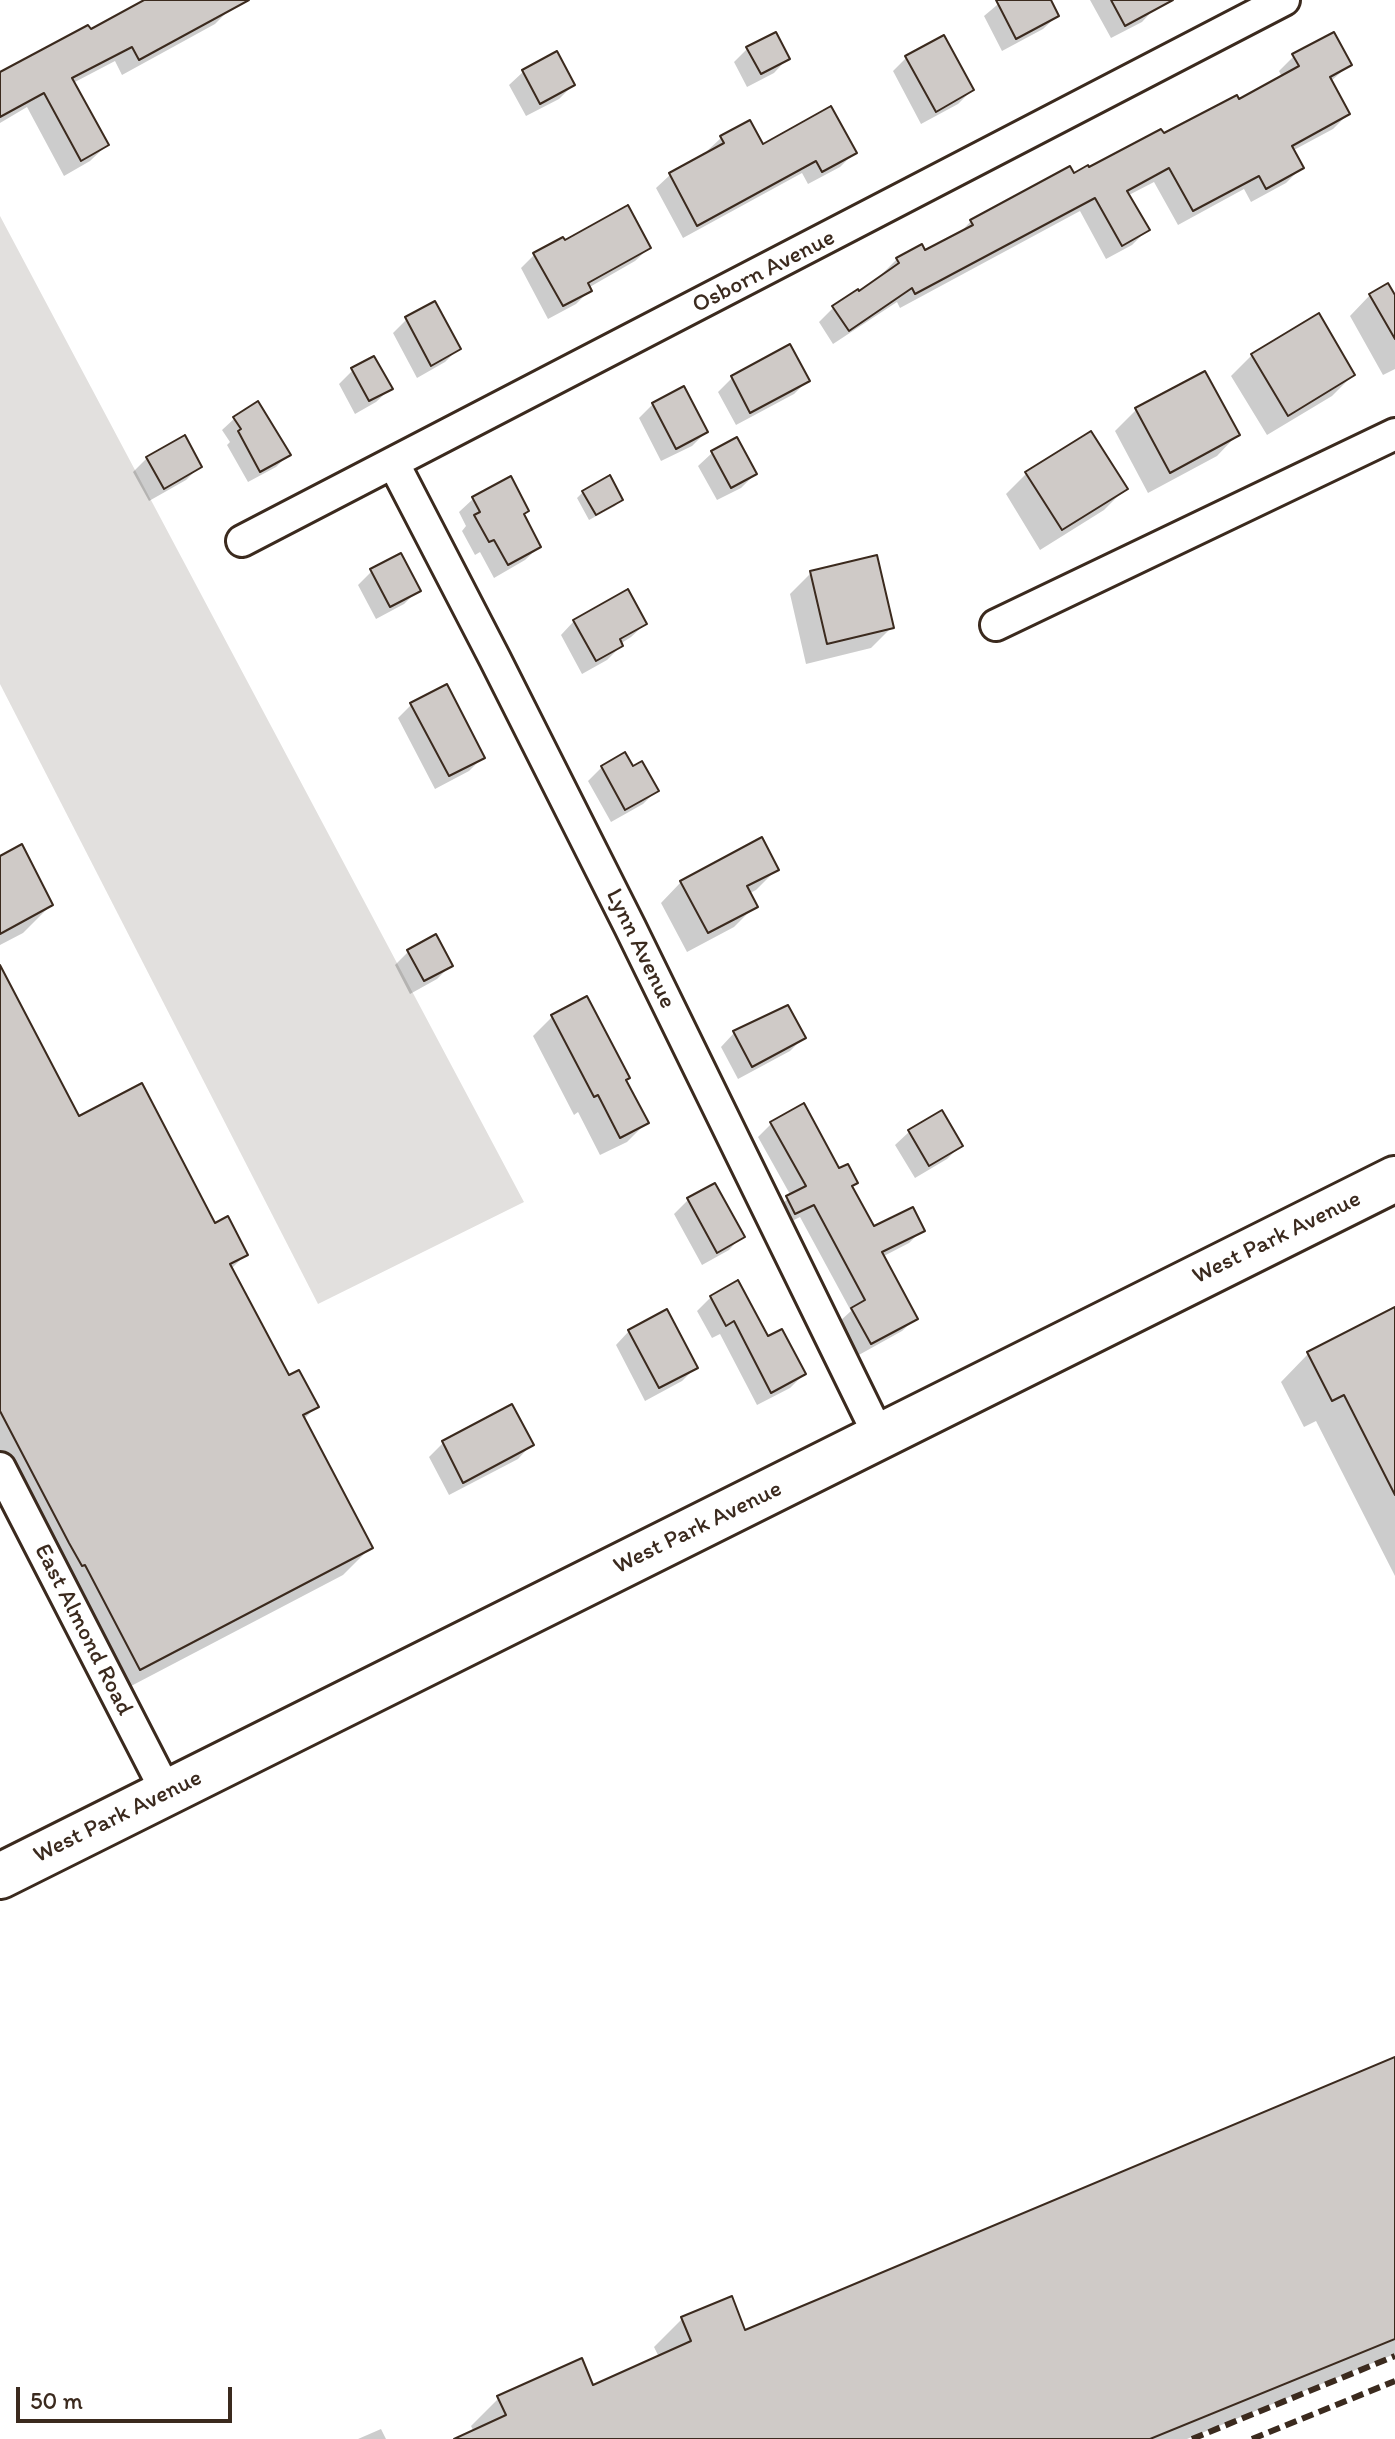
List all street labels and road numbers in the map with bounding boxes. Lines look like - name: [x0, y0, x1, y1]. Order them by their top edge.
- street label: Osborn Avenue: [688, 224, 840, 320]
- street label: Lynn Avenue: [599, 884, 681, 1014]
- street label: West Park Avenue: [1188, 1185, 1366, 1291]
- street label: West Park Avenue: [609, 1475, 787, 1581]
- street label: East Almond Road: [27, 1539, 139, 1721]
- street label: West Park Avenue: [29, 1764, 207, 1870]

